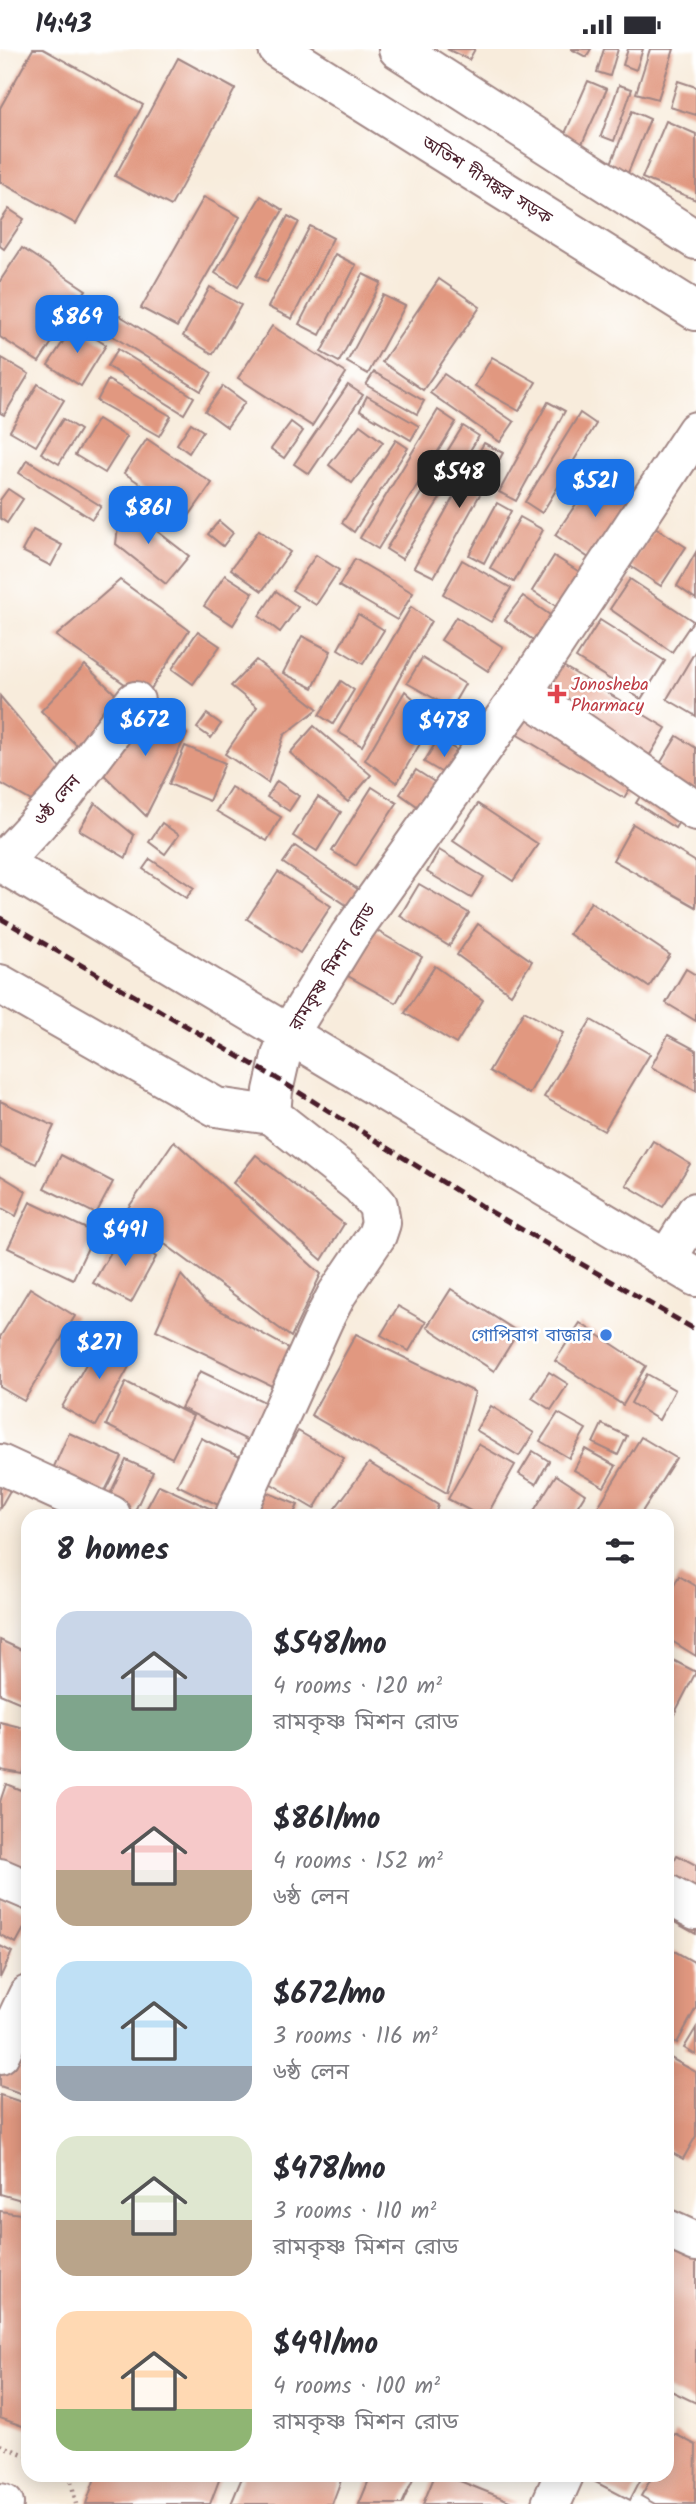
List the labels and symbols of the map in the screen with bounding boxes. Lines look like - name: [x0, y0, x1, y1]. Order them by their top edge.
- street label: অতিশ দীপঙ্কর সড়ক: [414, 129, 558, 233]
- pin: $869: [36, 295, 118, 355]
- pin: $548: [418, 451, 500, 510]
- pin: $521: [554, 459, 636, 519]
- pin: $861: [107, 487, 189, 546]
- place label: Jonosheba Pharmacy: [571, 671, 649, 721]
- marker: Jonosheba Pharmacy: [549, 686, 565, 702]
- pin: $672: [104, 699, 186, 758]
- pin: $478: [403, 699, 485, 759]
- street label: ৬ষ্ঠ লেন: [28, 768, 89, 833]
- street label: রামকৃষ্ণ মিশন রোড: [282, 898, 384, 1038]
- pin: $491: [84, 1209, 166, 1268]
- pin: $271: [58, 1321, 140, 1381]
- place label: গোপিবাগ বাজার: [471, 1322, 592, 1351]
- marker: গোপিবাগ বাজার: [598, 1327, 614, 1343]

